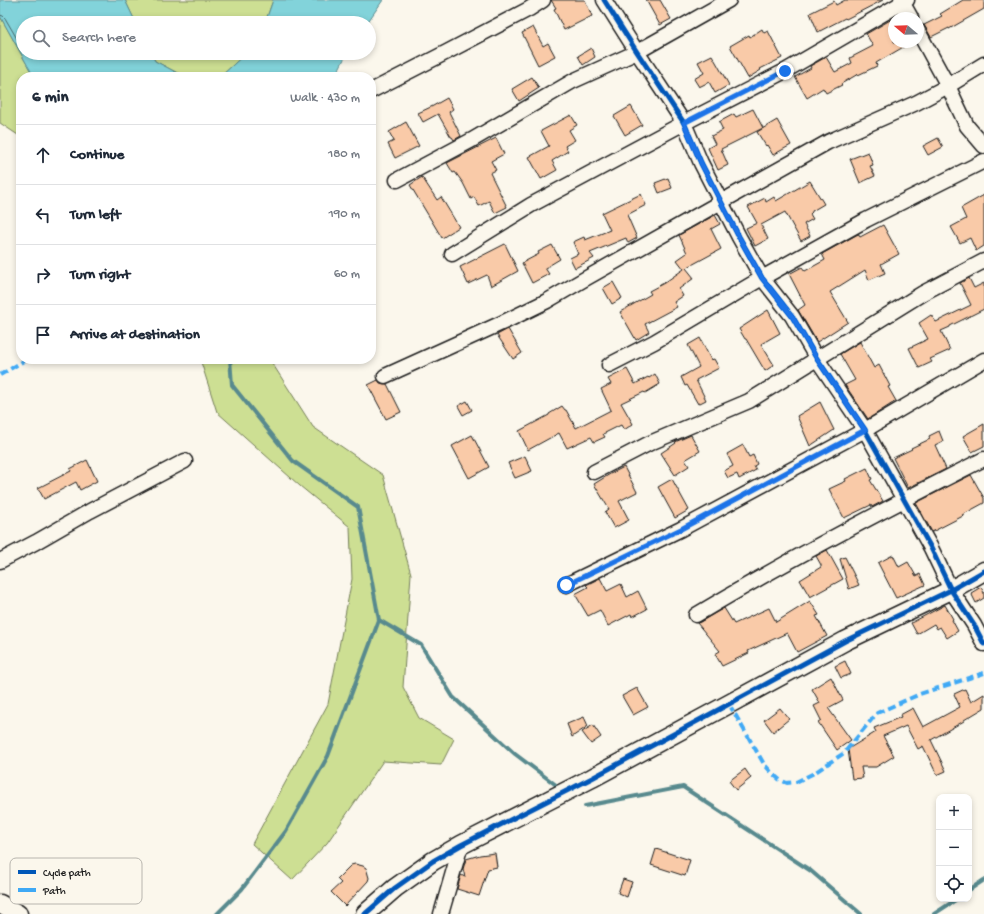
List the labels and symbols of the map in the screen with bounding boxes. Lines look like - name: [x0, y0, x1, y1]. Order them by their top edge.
- north arrow: [888, 12, 924, 48]
- route end: [776, 62, 794, 80]
- route start: [557, 576, 575, 594]
- legend: [10, 858, 142, 904]
- text: Cycle path: [43, 868, 91, 880]
- text: Path: [42, 886, 66, 898]

